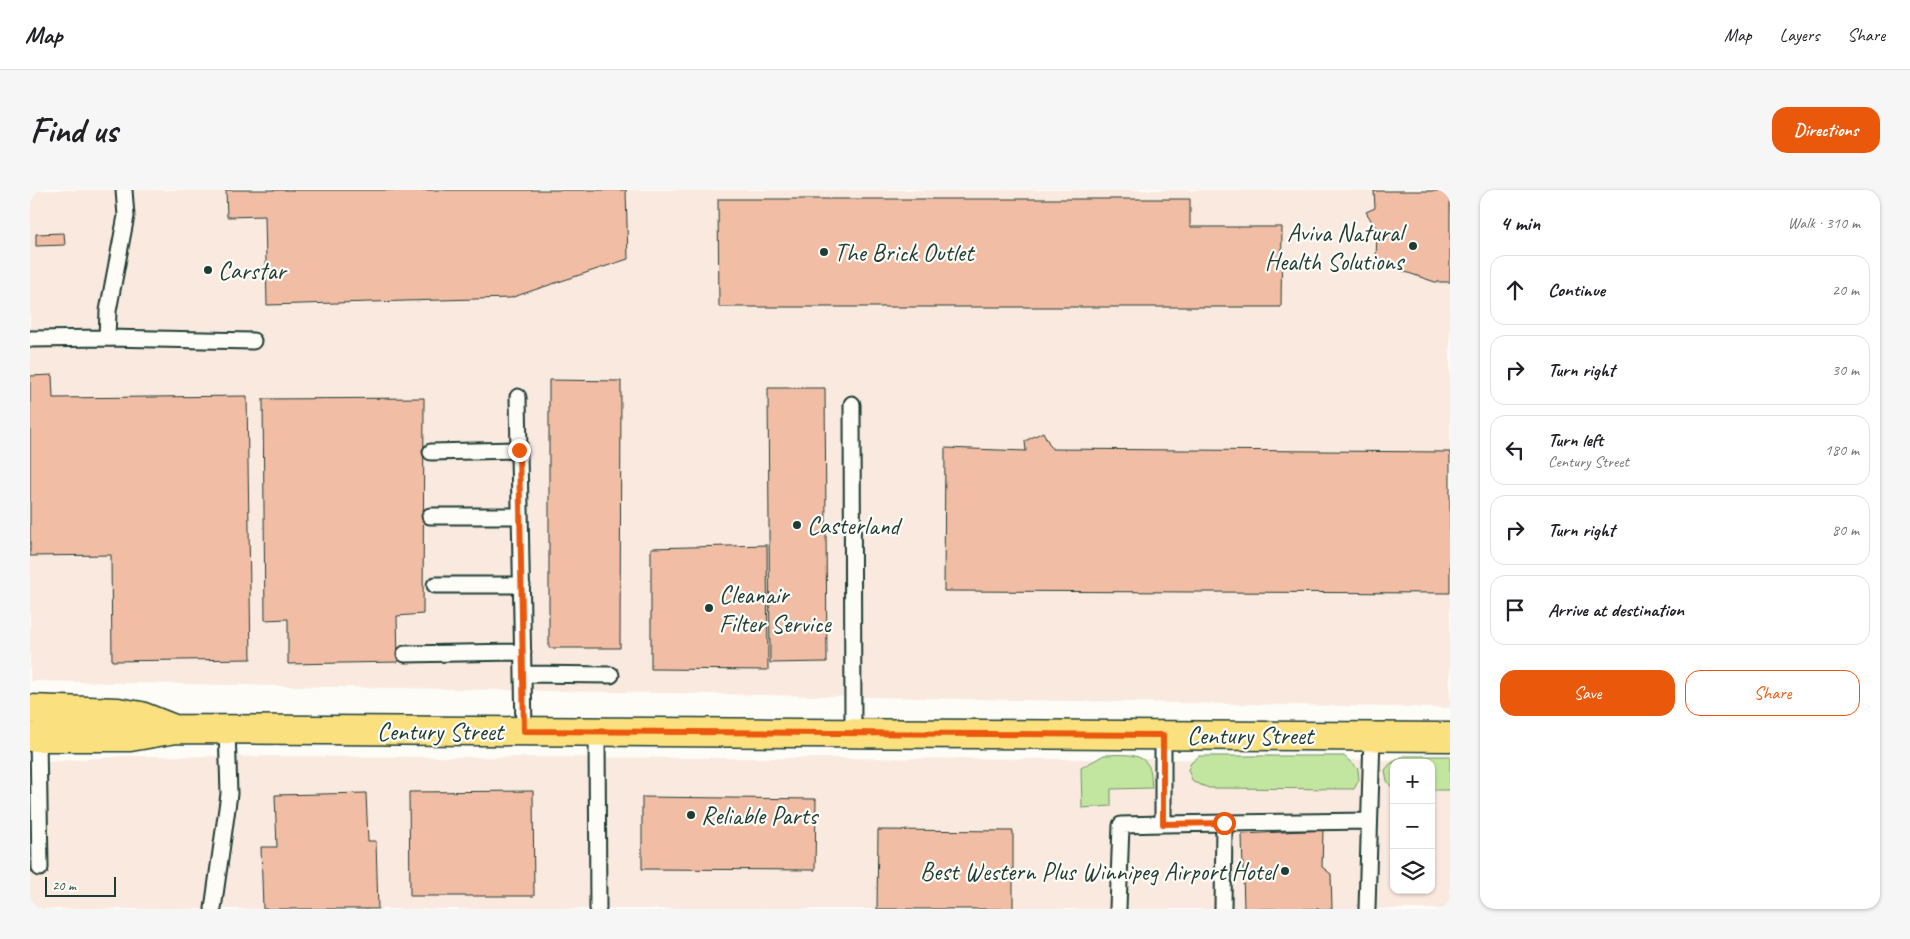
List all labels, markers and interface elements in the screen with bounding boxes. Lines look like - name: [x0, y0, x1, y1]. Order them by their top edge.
- text: Map: [25, 20, 62, 50]
- text: Map: [1724, 24, 1752, 46]
- text: Layers: [1780, 24, 1819, 46]
- text: Share: [1847, 24, 1885, 46]
- button: Directions: [1772, 107, 1880, 153]
- text: Find us: [30, 108, 117, 153]
- text: 4 min: [1500, 210, 1540, 236]
- text: Walk · 310 m: [1788, 213, 1860, 233]
- place label: Aviva Natural Health Solutions: [1265, 217, 1408, 278]
- place label: The Brick Outlet: [834, 237, 976, 269]
- marker: Aviva Natural Health Solutions: [1407, 240, 1419, 252]
- marker: The Brick Outlet: [818, 246, 830, 258]
- place label: Carstar: [218, 255, 289, 287]
- marker: Carstar: [202, 264, 214, 276]
- icon: ahead: [1501, 276, 1529, 304]
- text: Continue: [1548, 278, 1605, 302]
- text: 20 m: [1832, 280, 1859, 300]
- icon: right: [1501, 356, 1529, 384]
- text: Turn right: [1548, 358, 1615, 382]
- text: 30 m: [1832, 360, 1859, 380]
- text: Turn left: [1548, 428, 1603, 452]
- icon: left: [1501, 436, 1529, 464]
- route end: [508, 439, 531, 462]
- text: 180 m: [1825, 440, 1859, 460]
- text: Century Street: [1548, 452, 1629, 472]
- place label: Casterland: [807, 510, 902, 542]
- icon: right: [1501, 516, 1529, 544]
- text: Turn right: [1548, 518, 1615, 542]
- marker: Casterland: [791, 519, 803, 531]
- text: 80 m: [1832, 520, 1859, 540]
- place label: Cleanair Filter Service: [719, 579, 833, 640]
- icon: arrive: [1501, 596, 1529, 624]
- text: Arrive at destination: [1548, 598, 1684, 622]
- marker: Cleanair Filter Service: [703, 602, 715, 614]
- button: Save: [1500, 670, 1675, 716]
- button: Share: [1685, 670, 1860, 716]
- street label: Century Street: [377, 716, 506, 748]
- street label: Century Street: [1187, 720, 1316, 752]
- map controls: [1390, 759, 1435, 894]
- button: +: [1390, 759, 1435, 804]
- place label: Reliable Parts: [701, 800, 820, 832]
- button: −: [1390, 804, 1435, 849]
- marker: Reliable Parts: [685, 809, 697, 821]
- route start: [1213, 812, 1236, 835]
- button: layers: [1390, 849, 1435, 894]
- place label: Best Western Plus Winnipeg Airport Hotel: [920, 856, 1280, 888]
- marker: Best Western Plus Winnipeg Airport Hotel: [1279, 865, 1291, 877]
- scale bar: [45, 874, 116, 897]
- text: 20 m: [52, 877, 76, 894]

